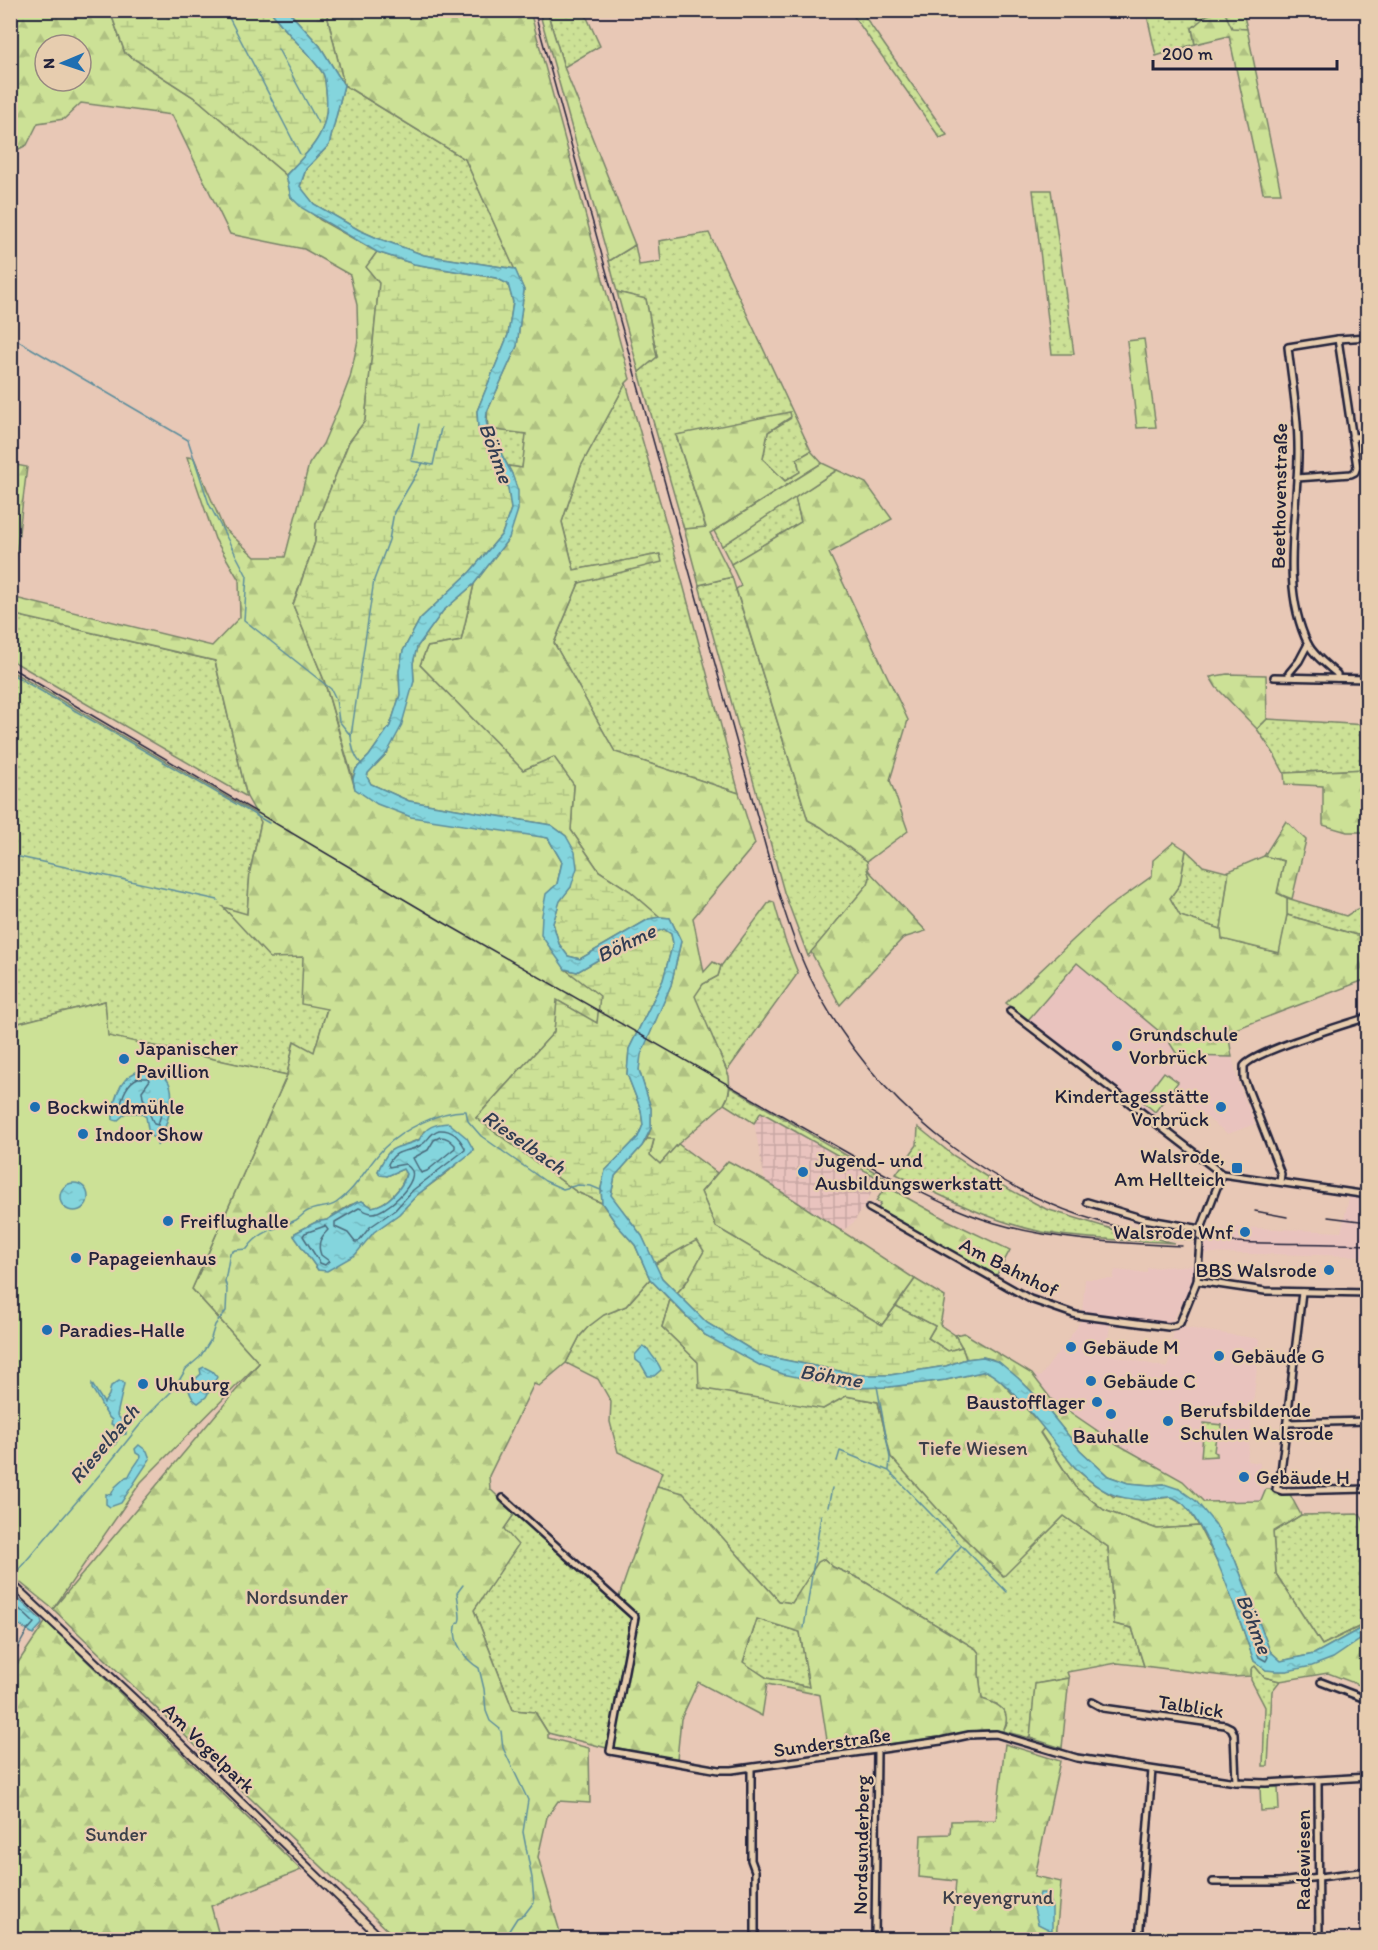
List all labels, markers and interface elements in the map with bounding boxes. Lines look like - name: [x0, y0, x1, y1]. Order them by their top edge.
- north arrow: [33, 33, 93, 93]
- scale bar: [1153, 33, 1338, 71]
- text: 200 m: [1162, 43, 1213, 65]
- text: N: [39, 58, 58, 69]
- water label: Böhme: [474, 419, 519, 487]
- street label: Beethovenstraße: [1266, 423, 1292, 569]
- water label: Böhme: [592, 917, 660, 967]
- place label: Grundschule Vorbrück: [1129, 1022, 1238, 1069]
- place label: Japanischer Pavillion: [136, 1036, 238, 1083]
- marker: Grundschule Vorbrück: [1110, 1039, 1124, 1053]
- marker: Japanischer Pavillion: [117, 1052, 131, 1066]
- place label: Kindertagesstätte Vorbrück: [1055, 1084, 1209, 1131]
- place label: Bockwindmühle: [47, 1095, 184, 1119]
- marker: Bockwindmühle: [28, 1100, 42, 1114]
- marker: Kindertagesstätte Vorbrück: [1214, 1100, 1228, 1114]
- water label: Rieselbach: [478, 1104, 571, 1179]
- place label: Indoor Show: [95, 1122, 203, 1146]
- marker: Indoor Show: [76, 1127, 90, 1141]
- place label: Walsrode, Am Hellteich: [1114, 1144, 1225, 1191]
- place label: Jugend- und Ausbildungswerkstatt: [815, 1148, 1003, 1195]
- marker: Walsrode, Am Hellteich: [1230, 1161, 1244, 1175]
- marker: Jugend- und Ausbildungswerkstatt: [796, 1165, 810, 1179]
- place label: Freiflughalle: [180, 1209, 289, 1233]
- marker: Freiflughalle: [161, 1214, 175, 1228]
- place label: Walsrode Wnf: [1113, 1220, 1233, 1244]
- marker: Walsrode Wnf: [1238, 1225, 1252, 1239]
- street label: Am Bahnhof: [956, 1232, 1063, 1302]
- place label: Papageienhaus: [88, 1246, 217, 1270]
- marker: Papageienhaus: [69, 1251, 83, 1265]
- place label: BBS Walsrode: [1196, 1258, 1317, 1282]
- marker: BBS Walsrode: [1322, 1263, 1336, 1277]
- place label: Paradies-Halle: [59, 1318, 185, 1342]
- marker: Paradies-Halle: [40, 1323, 54, 1337]
- place label: Gebäude M: [1083, 1335, 1179, 1359]
- marker: Gebäude M: [1064, 1340, 1078, 1354]
- place label: Gebäude G: [1231, 1344, 1325, 1368]
- marker: Gebäude G: [1212, 1349, 1226, 1363]
- water label: Böhme: [798, 1358, 865, 1393]
- place label: Gebäude C: [1103, 1369, 1196, 1393]
- place label: Uhuburg: [155, 1372, 230, 1396]
- marker: Gebäude C: [1084, 1374, 1098, 1388]
- marker: Uhuburg: [136, 1377, 150, 1391]
- place label: Baustofflager: [966, 1390, 1085, 1414]
- marker: Baustofflager: [1090, 1395, 1104, 1409]
- place label: Berufsbildende Schulen Walsrode: [1180, 1398, 1333, 1445]
- water label: Rieselbach: [63, 1399, 144, 1488]
- marker: Bauhalle: [1104, 1407, 1118, 1421]
- marker: Berufsbildende Schulen Walsrode: [1161, 1414, 1175, 1428]
- place label: Bauhalle: [1073, 1424, 1149, 1448]
- park label: Tiefe Wiesen: [918, 1436, 1028, 1460]
- place label: Gebäude H: [1256, 1465, 1350, 1489]
- marker: Gebäude H: [1237, 1470, 1251, 1484]
- park label: Nordsunder: [246, 1585, 348, 1609]
- water label: Böhme: [1231, 1590, 1278, 1658]
- street label: Talblick: [1156, 1689, 1226, 1723]
- street label: Am Vogelpark: [158, 1698, 261, 1799]
- street label: Sunderstraße: [772, 1722, 892, 1762]
- street label: Nordsunderberg: [848, 1774, 874, 1915]
- street label: Radewiesen: [1291, 1809, 1315, 1911]
- park label: Sunder: [85, 1822, 147, 1846]
- park label: Kreyengrund: [942, 1885, 1054, 1909]

